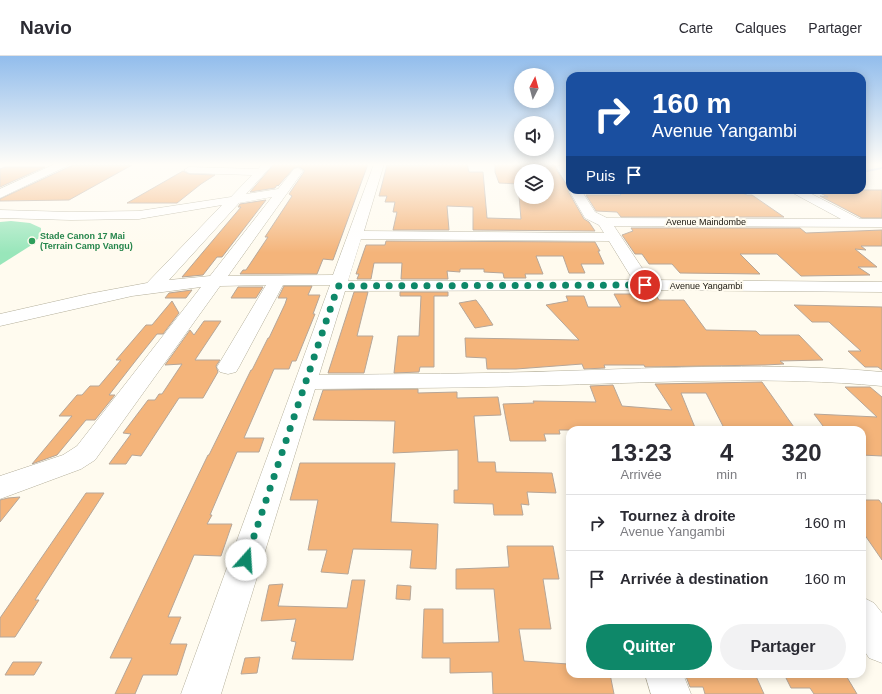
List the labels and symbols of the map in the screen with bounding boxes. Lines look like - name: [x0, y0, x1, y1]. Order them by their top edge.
- north arrow: [514, 68, 554, 108]
- street label: Avenue Maindombe: [666, 217, 746, 227]
- place label: Stade Canon 17 Mai (Terrain Camp Vangu): [40, 231, 133, 251]
- marker: Stade Canon 17 Mai (Terrain Camp Vangu): [27, 236, 37, 246]
- pin: [628, 268, 662, 302]
- street label: Avenue Yangambi: [670, 281, 742, 291]
- position arrow: [225, 539, 267, 581]

